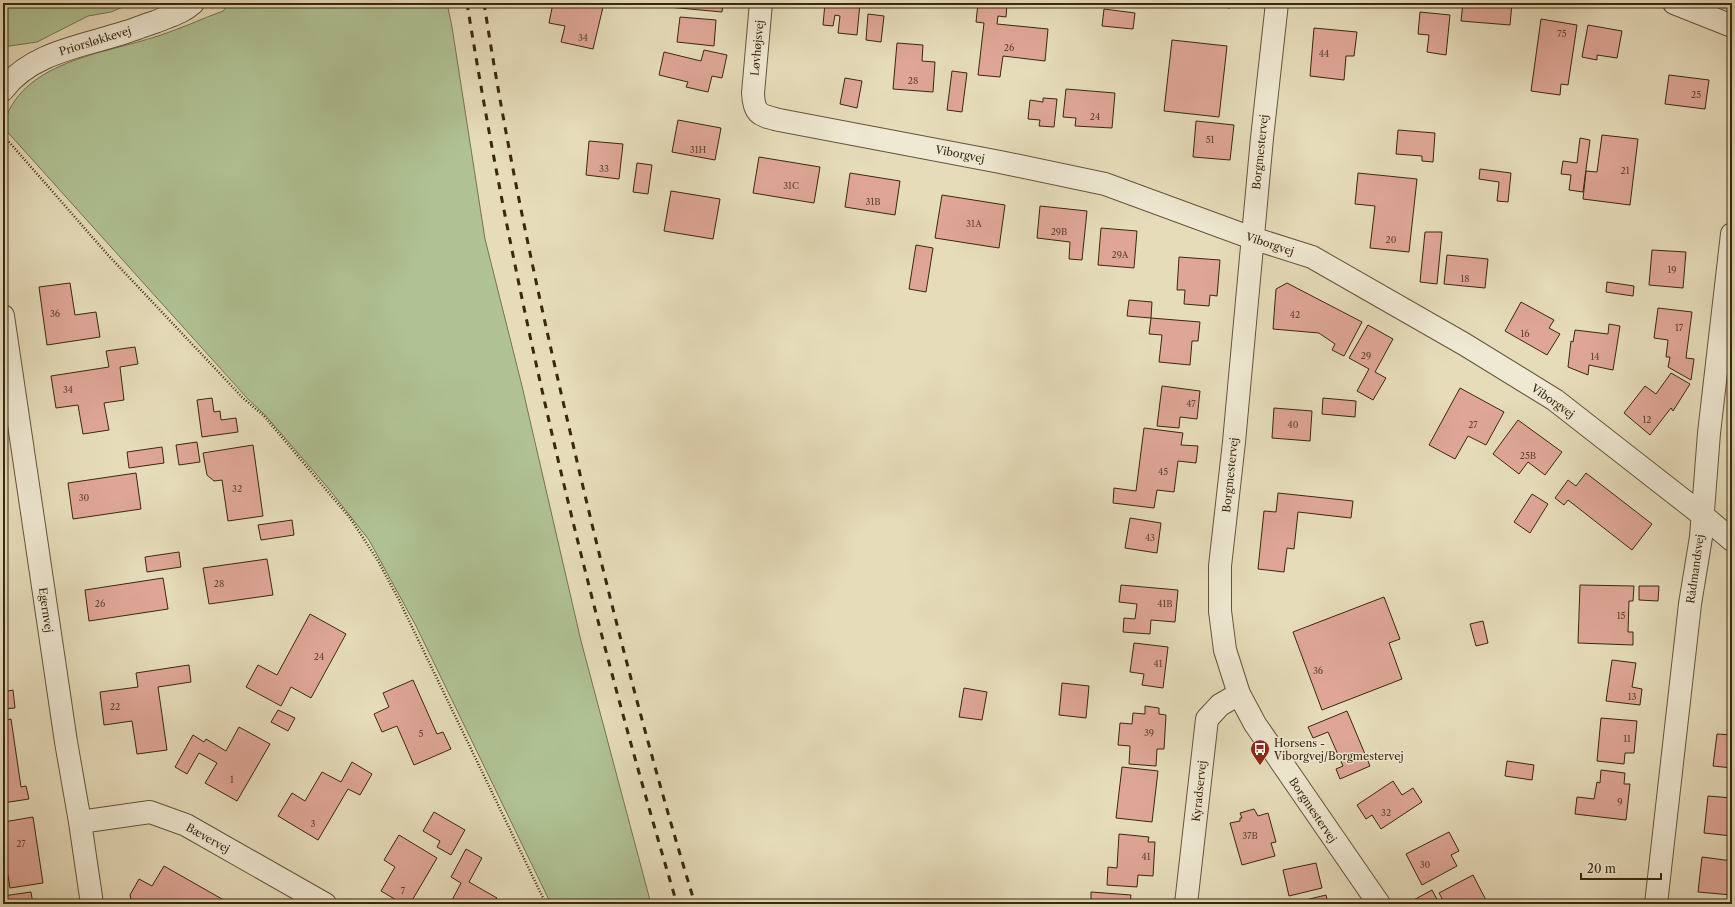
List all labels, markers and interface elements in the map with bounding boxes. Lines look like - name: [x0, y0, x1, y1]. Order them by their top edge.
- street label: Løvhøjsvej: [748, 19, 766, 77]
- street label: Priorsløkkevej: [57, 23, 133, 59]
- house number: 75: [1557, 28, 1567, 39]
- house number: 34: [578, 32, 588, 43]
- house number: 26: [1004, 42, 1014, 53]
- house number: 44: [1319, 48, 1329, 59]
- house number: 28: [908, 75, 918, 86]
- house number: 25: [1691, 89, 1701, 100]
- house number: 24: [1090, 111, 1100, 122]
- street label: Borgmestervej: [1249, 114, 1271, 190]
- house number: 51: [1206, 134, 1215, 145]
- street label: Viborgvej: [933, 142, 986, 166]
- house number: 31H: [690, 144, 707, 155]
- house number: 33: [599, 163, 609, 174]
- house number: 21: [1621, 165, 1630, 176]
- house number: 31C: [783, 180, 799, 191]
- house number: 31B: [865, 196, 881, 207]
- house number: 31A: [966, 218, 982, 229]
- house number: 29B: [1051, 226, 1067, 237]
- street label: Viborgvej: [1243, 229, 1296, 258]
- house number: 20: [1386, 234, 1397, 245]
- house number: 29A: [1112, 249, 1129, 260]
- house number: 19: [1667, 264, 1677, 275]
- house number: 18: [1460, 273, 1470, 284]
- house number: 36: [50, 308, 60, 319]
- house number: 42: [1290, 309, 1300, 320]
- house number: 17: [1675, 322, 1684, 333]
- house number: 16: [1520, 328, 1530, 339]
- house number: 29: [1361, 350, 1371, 361]
- house number: 14: [1591, 351, 1600, 362]
- street label: Viborgvej: [1528, 380, 1577, 421]
- house number: 34: [63, 384, 73, 395]
- house number: 47: [1186, 398, 1196, 409]
- house number: 12: [1643, 414, 1651, 425]
- house number: 40: [1288, 419, 1299, 430]
- house number: 27: [1468, 419, 1478, 430]
- street label: Borgmestervej: [1219, 437, 1241, 513]
- house number: 25B: [1520, 450, 1536, 461]
- house number: 45: [1158, 466, 1168, 477]
- house number: 32: [232, 483, 242, 494]
- house number: 30: [79, 492, 90, 503]
- house number: 43: [1145, 532, 1155, 543]
- street label: Rådmandsvej: [1683, 533, 1707, 605]
- house number: 28: [214, 578, 224, 589]
- street label: Egernvej: [36, 586, 56, 634]
- house number: 26: [95, 598, 105, 609]
- house number: 41B: [1157, 598, 1173, 609]
- house number: 15: [1617, 610, 1625, 621]
- house number: 24: [314, 651, 324, 662]
- house number: 41: [1154, 658, 1163, 669]
- house number: 36: [1313, 665, 1323, 676]
- house number: 13: [1628, 691, 1636, 702]
- house number: 22: [110, 701, 120, 712]
- house number: 39: [1144, 727, 1154, 738]
- house number: 5: [419, 728, 424, 739]
- house number: 11: [1623, 733, 1631, 744]
- place label: Horsens - Viborgvej/Borgmestervej: [1273, 736, 1404, 763]
- bus stop icon: Horsens - Viborgvej/Borgmestervej: [1249, 738, 1271, 766]
- street label: Kyradservej: [1189, 760, 1209, 822]
- house number: 1: [230, 774, 234, 785]
- street label: Borgmestervej: [1286, 775, 1340, 845]
- house number: 9: [1617, 796, 1623, 807]
- house number: 32: [1381, 807, 1391, 818]
- house number: 3: [311, 818, 316, 829]
- street label: Bævervej: [184, 820, 232, 856]
- house number: 37B: [1242, 830, 1258, 841]
- house number: 27: [16, 838, 26, 849]
- house number: 41: [1142, 851, 1151, 862]
- scale bar: [1581, 855, 1661, 881]
- house number: 30: [1420, 859, 1431, 870]
- text: 20 m: [1587, 861, 1616, 876]
- house number: 7: [401, 885, 406, 896]

